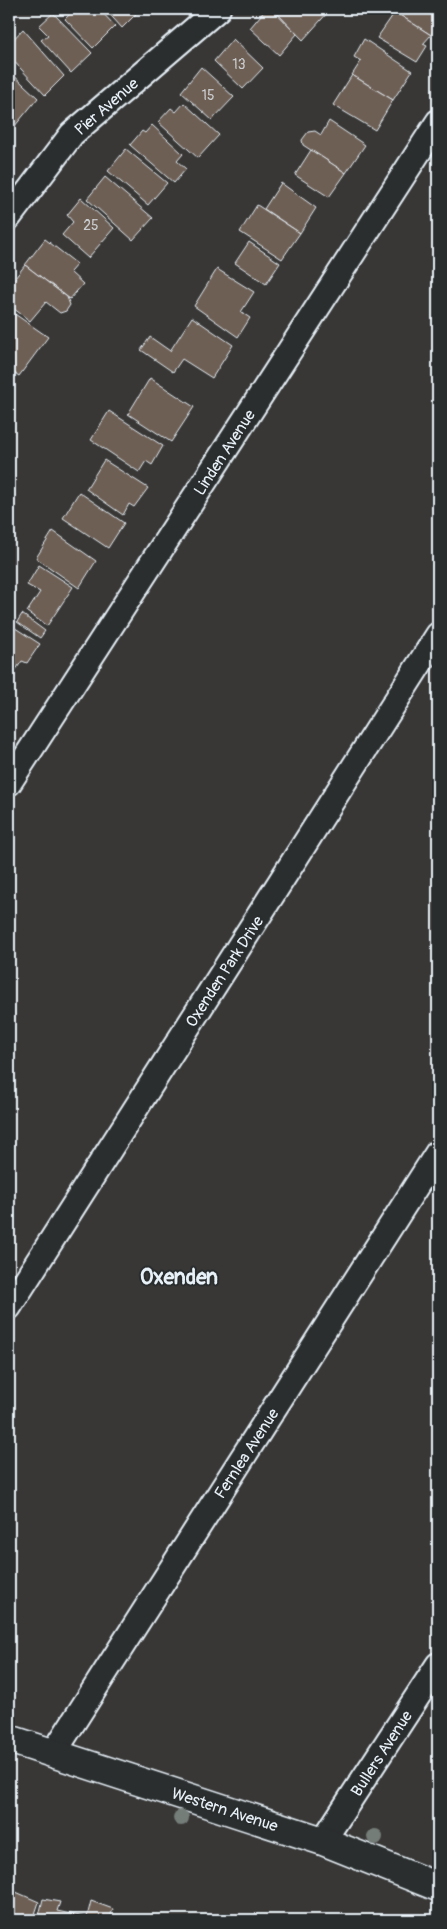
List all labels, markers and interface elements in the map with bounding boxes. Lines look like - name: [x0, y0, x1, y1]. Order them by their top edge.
- house number: 13: [232, 56, 246, 73]
- street label: Pier Avenue: [71, 74, 143, 140]
- house number: 15: [201, 87, 215, 104]
- house number: 25: [83, 217, 99, 234]
- street label: Linden Avenue: [190, 406, 260, 499]
- street label: Oxenden Park Drive: [181, 912, 268, 1031]
- district label: Oxenden: [140, 1264, 218, 1291]
- street label: Fernlea Avenue: [210, 1405, 283, 1502]
- street label: Bullers Avenue: [347, 1707, 417, 1800]
- street label: Western Avenue: [169, 1783, 280, 1837]

